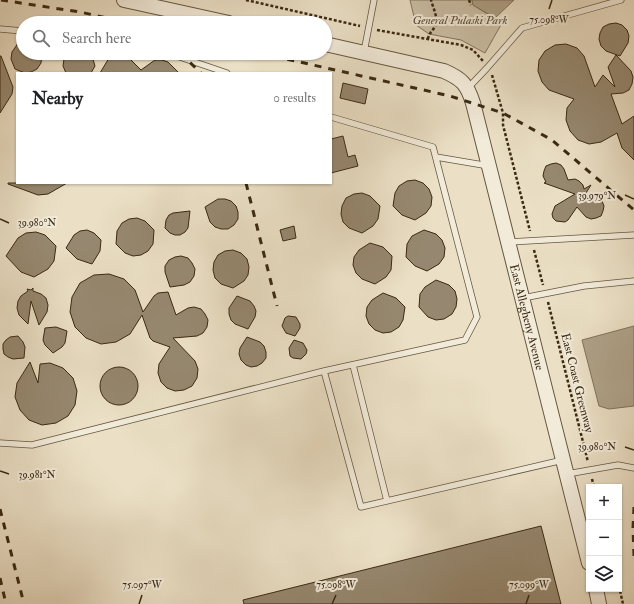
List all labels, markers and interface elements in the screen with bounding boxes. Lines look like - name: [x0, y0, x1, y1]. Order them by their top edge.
- park label: General Pulaski Park: [412, 13, 508, 28]
- text: 75.098°W: [529, 14, 570, 26]
- search box: [16, 16, 332, 60]
- icon: search: [30, 27, 52, 49]
- text: Search here: [62, 29, 131, 48]
- text: Nearby: [32, 88, 83, 109]
- text: 0 results: [273, 90, 316, 106]
- text: 39.979°N: [578, 190, 616, 202]
- text: 39.980°N: [18, 217, 56, 229]
- street label: East Allegheny Avenue: [506, 263, 548, 372]
- street label: East Coast Greenway: [557, 332, 597, 435]
- text: 39.980°N: [578, 441, 616, 453]
- text: 39.981°N: [19, 469, 55, 481]
- map controls: [586, 484, 622, 592]
- button: +: [586, 484, 622, 520]
- button: −: [586, 520, 622, 556]
- button: layers: [586, 556, 622, 592]
- text: 75.097°W: [122, 579, 162, 591]
- text: 75.098°W: [316, 579, 357, 591]
- text: 75.099°W: [509, 579, 550, 591]

